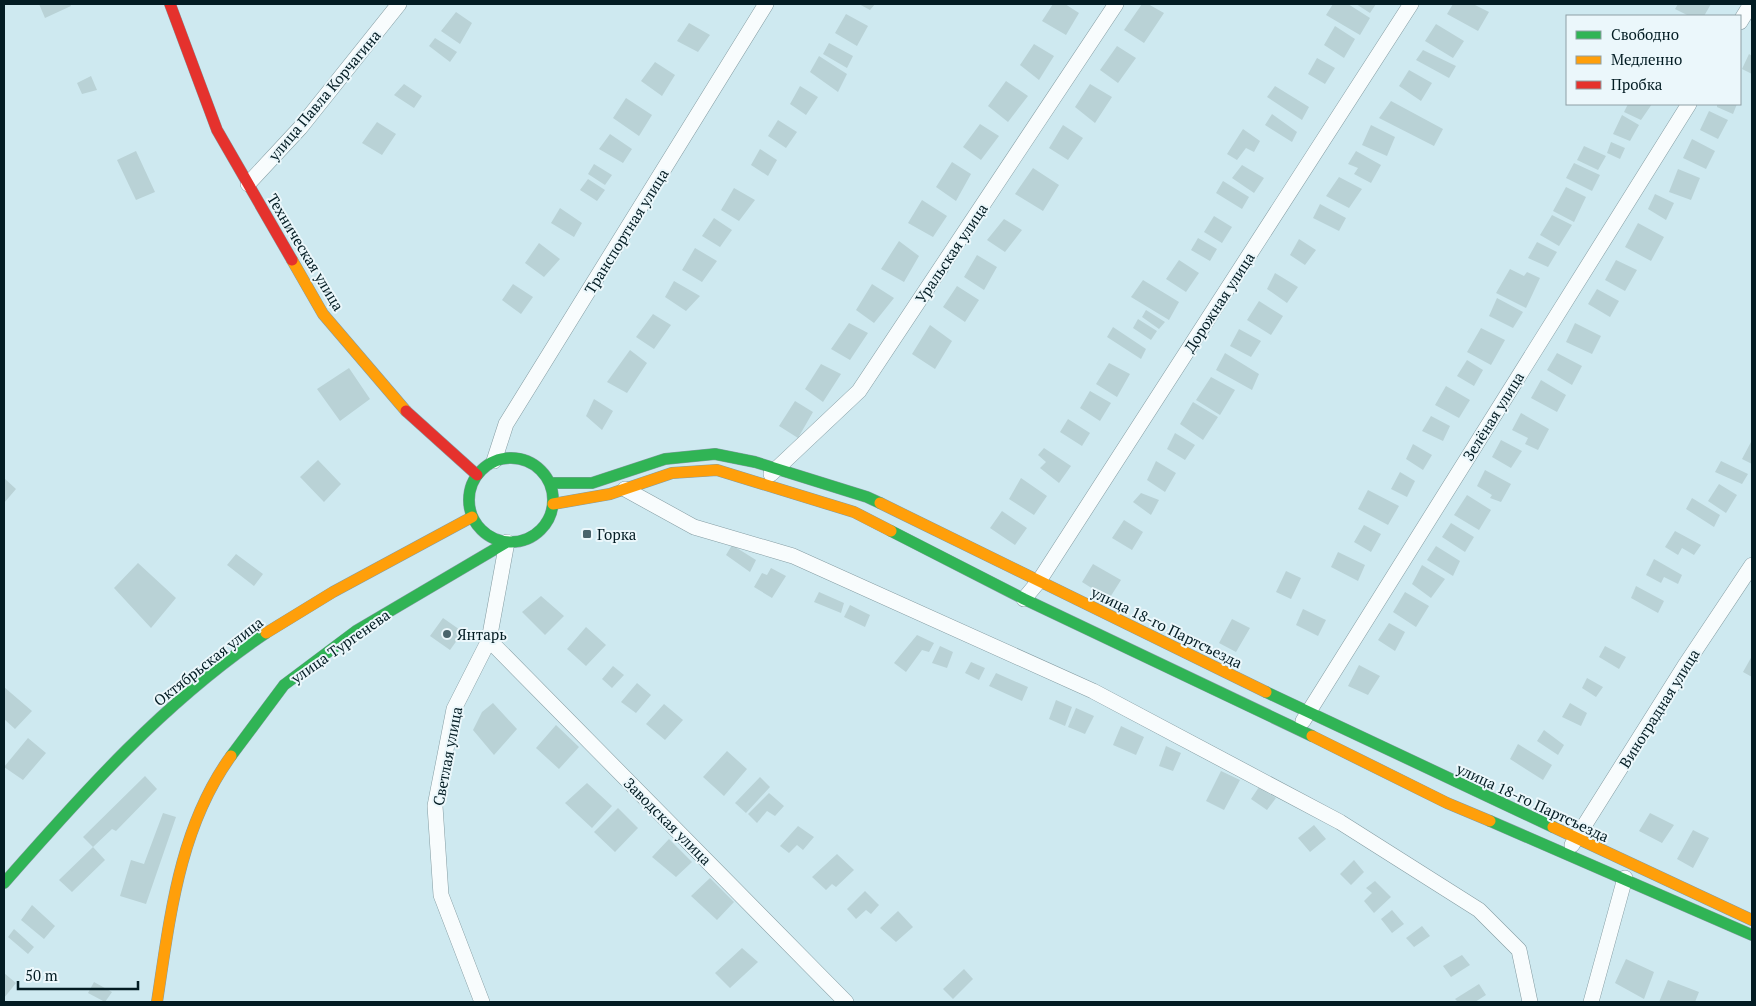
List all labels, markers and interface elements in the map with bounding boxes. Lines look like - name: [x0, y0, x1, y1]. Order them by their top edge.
- legend: [1566, 15, 1741, 105]
- text: Свободно: [1611, 24, 1679, 44]
- street label: улица Павла Корчагина: [263, 25, 385, 165]
- text: Медленно: [1611, 49, 1682, 69]
- text: Пробка: [1611, 74, 1663, 94]
- street label: Транспортная улица: [579, 164, 673, 297]
- street label: Техническая улица: [263, 190, 349, 315]
- street label: Уральская улица: [910, 199, 992, 307]
- street label: Дорожная улица: [1179, 248, 1259, 356]
- street label: Зелёная улица: [1458, 368, 1528, 464]
- place label: Горка: [597, 524, 637, 544]
- marker: Горка: [581, 528, 593, 540]
- street label: улица 18-го Партсъезда: [1087, 581, 1246, 673]
- street label: улица Тургенева: [286, 604, 394, 688]
- street label: Октябрьская улица: [149, 612, 267, 710]
- place label: Янтарь: [457, 624, 507, 644]
- marker: Янтарь: [441, 628, 453, 640]
- street label: Виноградная улица: [1614, 644, 1704, 771]
- street label: Светлая улица: [428, 704, 467, 807]
- street label: улица 18-го Партсъезда: [1453, 757, 1613, 846]
- street label: Заводская улица: [620, 773, 716, 869]
- scale bar: [18, 958, 138, 990]
- text: 50 m: [25, 965, 58, 985]

